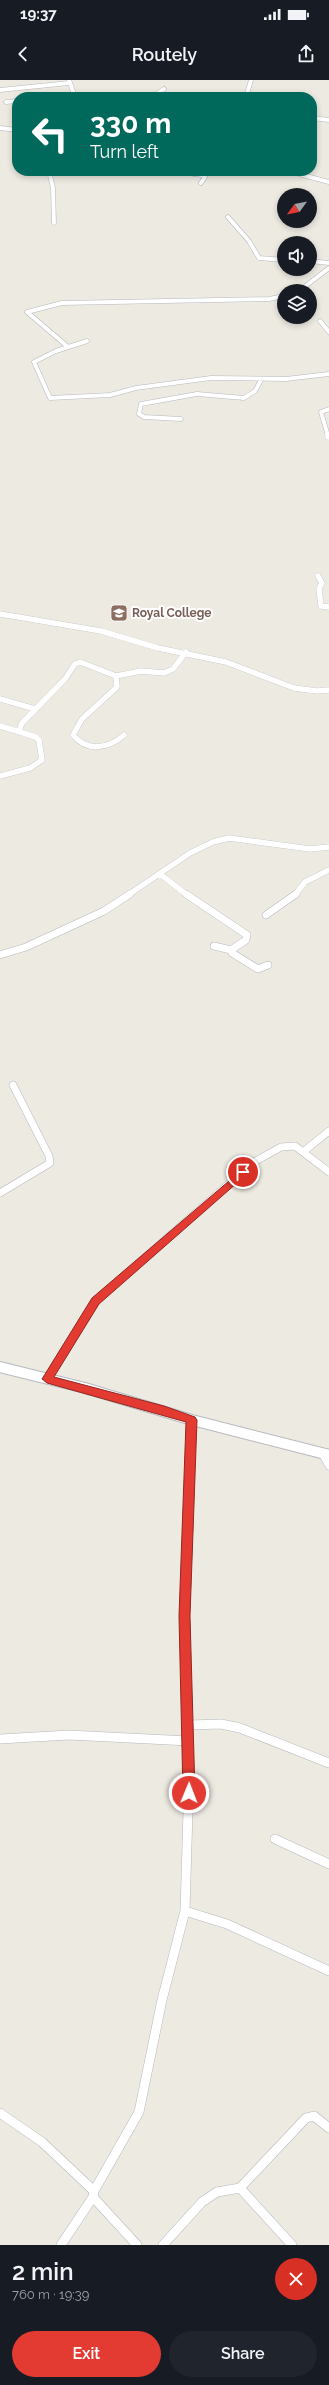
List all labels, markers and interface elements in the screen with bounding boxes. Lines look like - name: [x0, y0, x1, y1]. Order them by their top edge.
- text: 19:37: [20, 5, 57, 23]
- icon: back: [12, 43, 34, 65]
- icon: share: [295, 43, 317, 65]
- text: Routely: [132, 44, 197, 65]
- text: 330 m: [90, 107, 171, 140]
- icon: left: [24, 108, 76, 160]
- text: Turn left: [90, 141, 159, 162]
- north arrow: [277, 188, 317, 228]
- map controls: [277, 188, 317, 324]
- button: sound: [277, 236, 317, 276]
- button: layers: [277, 284, 317, 324]
- school or university icon: Royal College: [109, 603, 129, 623]
- place label: Royal College: [132, 606, 212, 620]
- pin: [226, 1155, 260, 1189]
- icon: arrive: [232, 1161, 254, 1183]
- position arrow: [168, 1772, 210, 1814]
- text: 2 min: [12, 2257, 74, 2286]
- button: close: [275, 2258, 317, 2300]
- text: 760 m · 19:39: [12, 2287, 89, 2302]
- button: Exit: [12, 2331, 161, 2377]
- button: Share: [169, 2331, 317, 2377]

